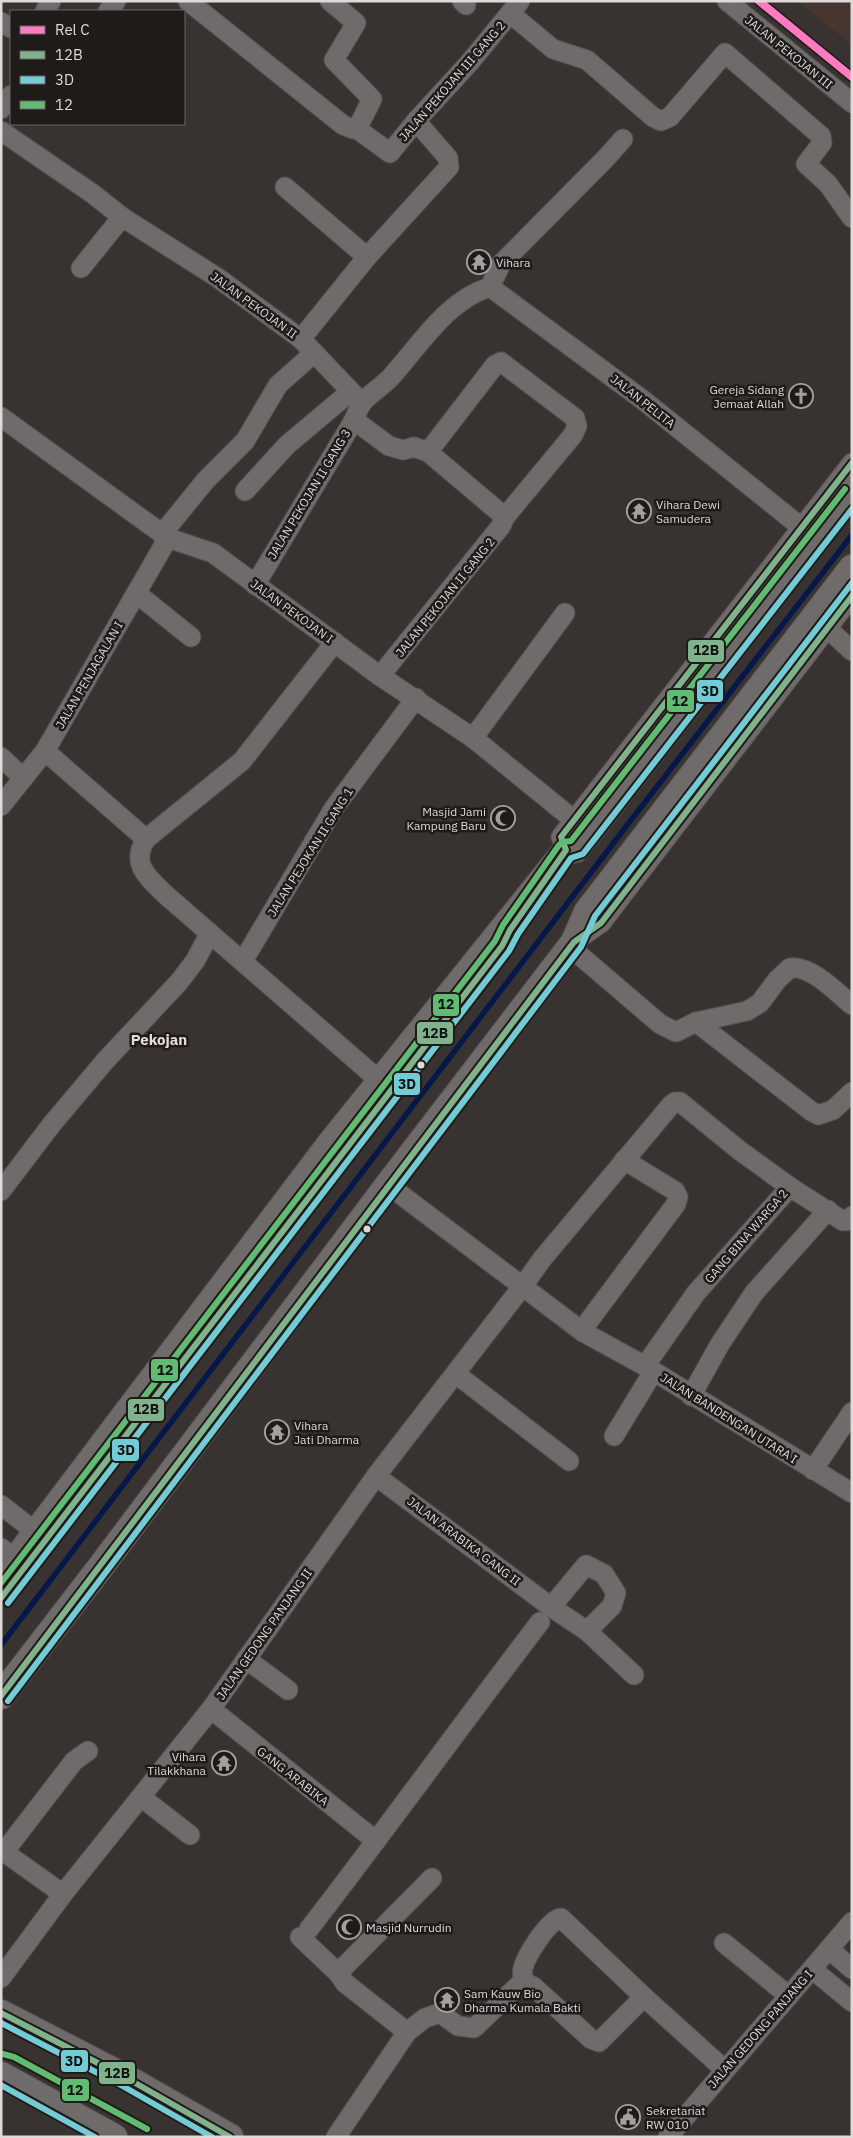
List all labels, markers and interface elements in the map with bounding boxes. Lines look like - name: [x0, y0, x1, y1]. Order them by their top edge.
- legend: [10, 10, 185, 125]
- street label: JALAN PEKOJAN III: [742, 12, 836, 92]
- street label: JALAN PEKOJAN III GANG 2: [396, 18, 508, 144]
- text: Rel C: [55, 20, 90, 39]
- text: 12B: [55, 45, 83, 64]
- text: 3D: [55, 70, 74, 89]
- text: 12: [55, 95, 73, 114]
- temple icon: Vihara: [466, 249, 492, 275]
- place label: Vihara: [496, 255, 531, 270]
- street label: JALAN PEKOJAN II: [208, 268, 300, 342]
- street label: JALAN PELITA: [608, 371, 678, 431]
- place label: Gereja Sidang Jemaat Allah: [709, 382, 785, 411]
- church icon: Gereja Sidang Jemaat Allah: [788, 383, 814, 409]
- street label: JALAN PEKOJAN II GANG 3: [264, 426, 354, 562]
- place label: Vihara Dewi Samudera: [656, 497, 720, 526]
- temple icon: Vihara Dewi Samudera: [626, 498, 652, 524]
- street label: JALAN PEKOJAN II GANG 2: [392, 534, 498, 660]
- street label: JALAN PEKOJAN I: [248, 576, 337, 646]
- street label: JALAN PENJAGALAN I: [52, 619, 126, 731]
- line badge: 12B: [687, 639, 725, 663]
- text: 12B: [693, 641, 719, 659]
- line badge: 3D: [696, 679, 724, 703]
- text: 3D: [701, 682, 719, 700]
- line badge: 12: [666, 689, 695, 713]
- text: 12: [672, 692, 688, 710]
- street label: JALAN PEJOKAN II GANG 1: [264, 785, 356, 919]
- place label: Masjid Jami Kampung Baru: [406, 804, 486, 833]
- mosque icon: Masjid Jami Kampung Baru: [490, 805, 516, 831]
- line badge: 12: [432, 993, 460, 1017]
- text: 12: [438, 995, 454, 1013]
- line badge: 12B: [416, 1021, 454, 1045]
- text: 12B: [422, 1024, 448, 1042]
- district label: Pekojan: [131, 1030, 187, 1049]
- unlabelled marker: [416, 1060, 426, 1070]
- line badge: 3D: [393, 1072, 421, 1096]
- text: 3D: [398, 1075, 416, 1093]
- street label: GANG BINA WARGA 2: [701, 1186, 791, 1286]
- unlabelled marker: [362, 1224, 372, 1234]
- line badge: 12: [150, 1358, 179, 1382]
- text: 12: [157, 1361, 173, 1379]
- street label: JALAN BANDENGAN UTARA I: [658, 1370, 800, 1467]
- line badge: 12B: [127, 1398, 165, 1422]
- text: 12B: [133, 1400, 159, 1418]
- place label: Vihara Jati Dharma: [294, 1418, 360, 1447]
- temple icon: Vihara Jati Dharma: [264, 1419, 290, 1445]
- line badge: 3D: [111, 1438, 140, 1462]
- text: 3D: [117, 1441, 135, 1459]
- street label: JALAN ARABIKA GANG II: [404, 1493, 524, 1589]
- street label: JALAN GEDONG PANJANG II: [213, 1565, 315, 1702]
- street label: GANG ARABIKA: [254, 1743, 332, 1809]
- place label: Vihara Tilakkhana: [147, 1749, 207, 1778]
- temple icon: Vihara Tilakkhana: [211, 1750, 237, 1776]
- mosque icon: Masjid Nurrudin: [336, 1914, 362, 1940]
- place label: Masjid Nurrudin: [366, 1920, 452, 1935]
- street label: JALAN GEDONG PANJANG I: [705, 1967, 816, 2091]
- place label: Sam Kauw Bio Dharma Kumala Bakti: [464, 1986, 581, 2015]
- temple icon: Sam Kauw Bio Dharma Kumala Bakti: [434, 1987, 460, 2013]
- line badge: 3D: [60, 2049, 89, 2073]
- text: 3D: [65, 2052, 83, 2070]
- line badge: 12B: [98, 2061, 136, 2085]
- text: 12B: [104, 2064, 130, 2082]
- line badge: 12: [61, 2078, 90, 2102]
- text: 12: [67, 2081, 83, 2099]
- place label: Sekretariat RW 010: [646, 2103, 705, 2132]
- public building icon: Sekretariat RW 010: [615, 2104, 641, 2130]

